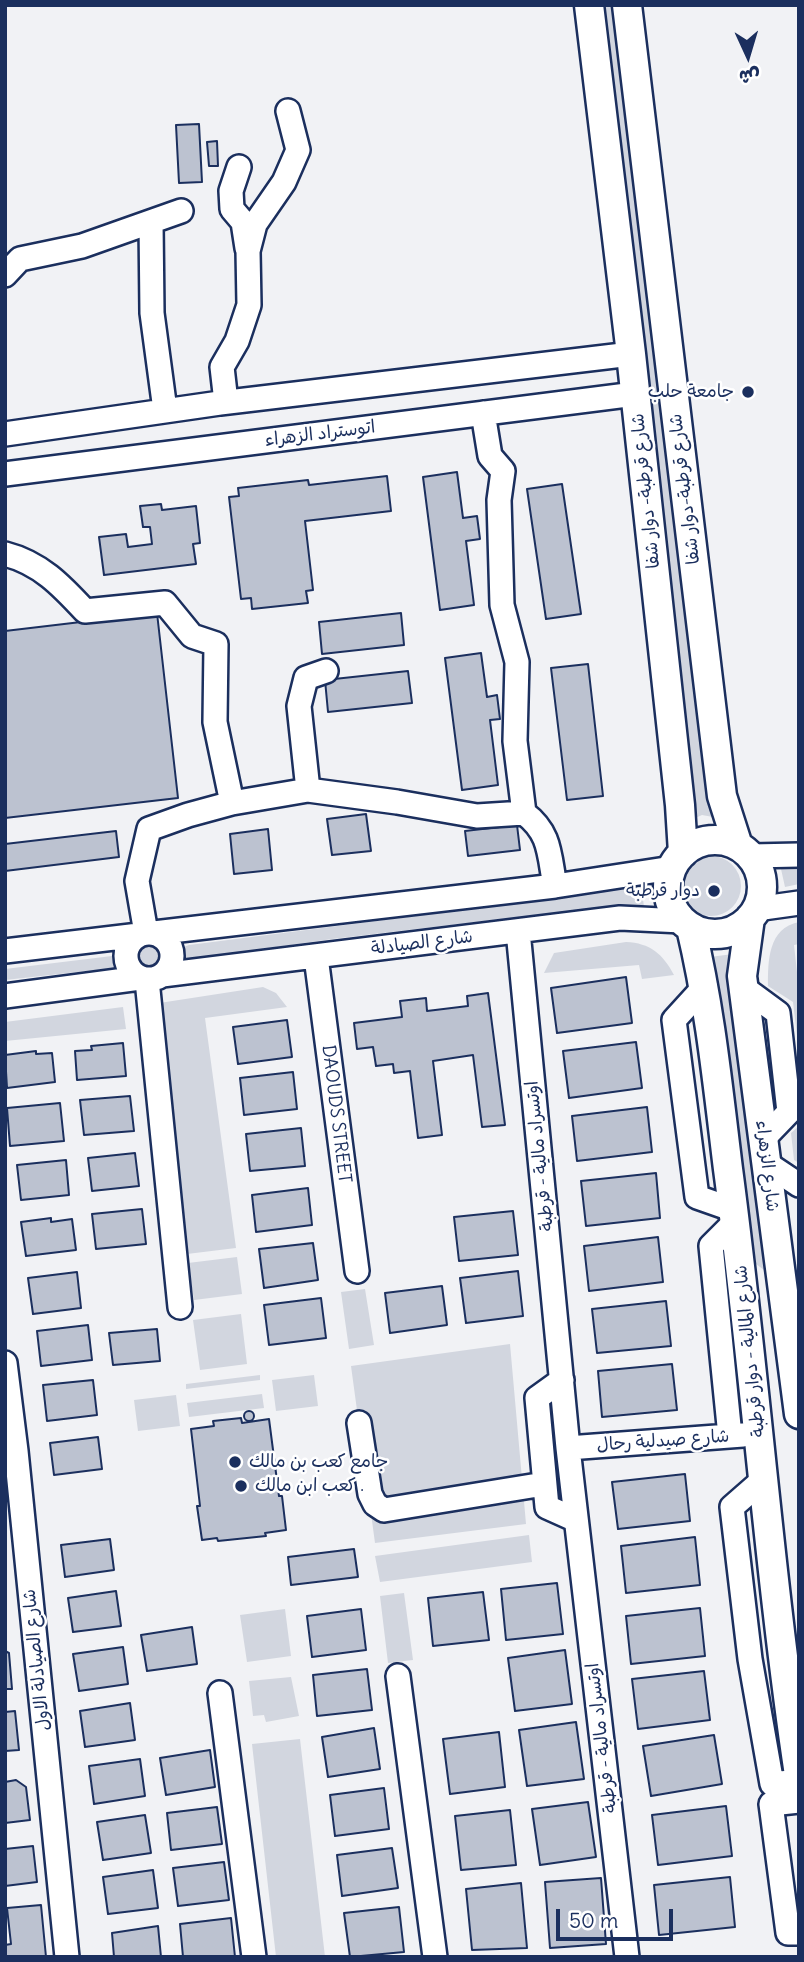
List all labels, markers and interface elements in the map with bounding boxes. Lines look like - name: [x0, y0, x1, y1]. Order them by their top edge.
- north arrow: [713, 21, 783, 91]
- text: ش: [738, 64, 761, 90]
- place label: جامعة حلب: [648, 381, 734, 403]
- marker: جامعة حلب: [740, 384, 756, 400]
- street label: شارع قرطبة- دوار شفا: [627, 412, 665, 570]
- street label: شارع قرطبة-دوار شفا: [665, 412, 705, 566]
- street label: اتوستراد الزهراء: [263, 417, 377, 451]
- place label: دوار قرطبة: [626, 880, 700, 902]
- marker: دوار قرطبة: [706, 883, 722, 899]
- street label: شارع الصيادلة: [370, 926, 474, 960]
- street label: DAOUDS STREET: [317, 1044, 355, 1184]
- street label: اوتسراد مالية - قرطبة: [521, 1080, 559, 1232]
- street label: شارع الزهراء: [751, 1119, 783, 1213]
- street label: شارع المالية - دوار قرطبة: [730, 1264, 770, 1438]
- street label: شارع صيدلية رحال: [596, 1426, 730, 1456]
- place label: جامع كعب بن مالك: [249, 1451, 388, 1473]
- marker: جامع كعب بن مالك: [227, 1454, 243, 1470]
- place label: كعب ابن مالك .: [255, 1475, 364, 1497]
- marker: كعب ابن مالك .: [233, 1478, 249, 1494]
- street label: شارع الصيادلة الاول: [19, 1588, 55, 1732]
- street label: اوتسراد مالية - قرطبة: [582, 1662, 622, 1814]
- scale bar: [559, 1896, 676, 1940]
- text: 50 m: [569, 1907, 618, 1934]

